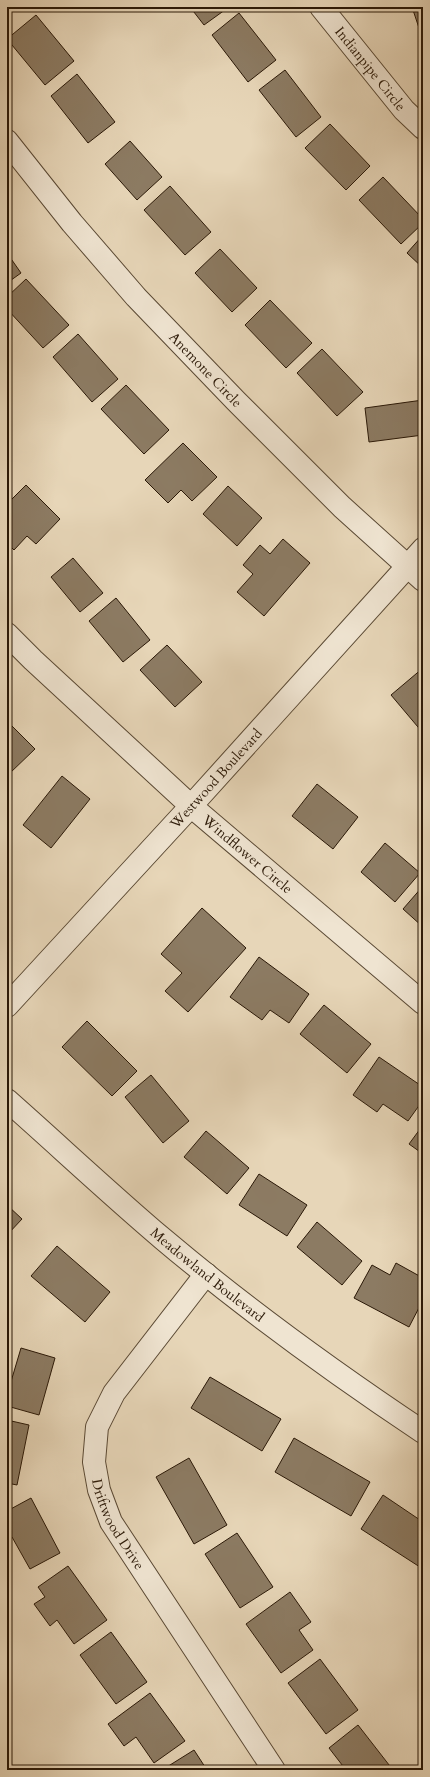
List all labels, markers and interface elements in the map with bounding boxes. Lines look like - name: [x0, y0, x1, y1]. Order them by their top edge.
- street label: Indianpipe Circle: [330, 23, 410, 115]
- street label: Anemone Circle: [165, 328, 246, 412]
- street label: Westwood Boulevard: [165, 724, 267, 834]
- street label: Windflower Circle: [197, 810, 296, 898]
- street label: Meadowland Boulevard: [146, 1223, 269, 1327]
- street label: Driftwood Drive: [87, 1477, 149, 1574]

